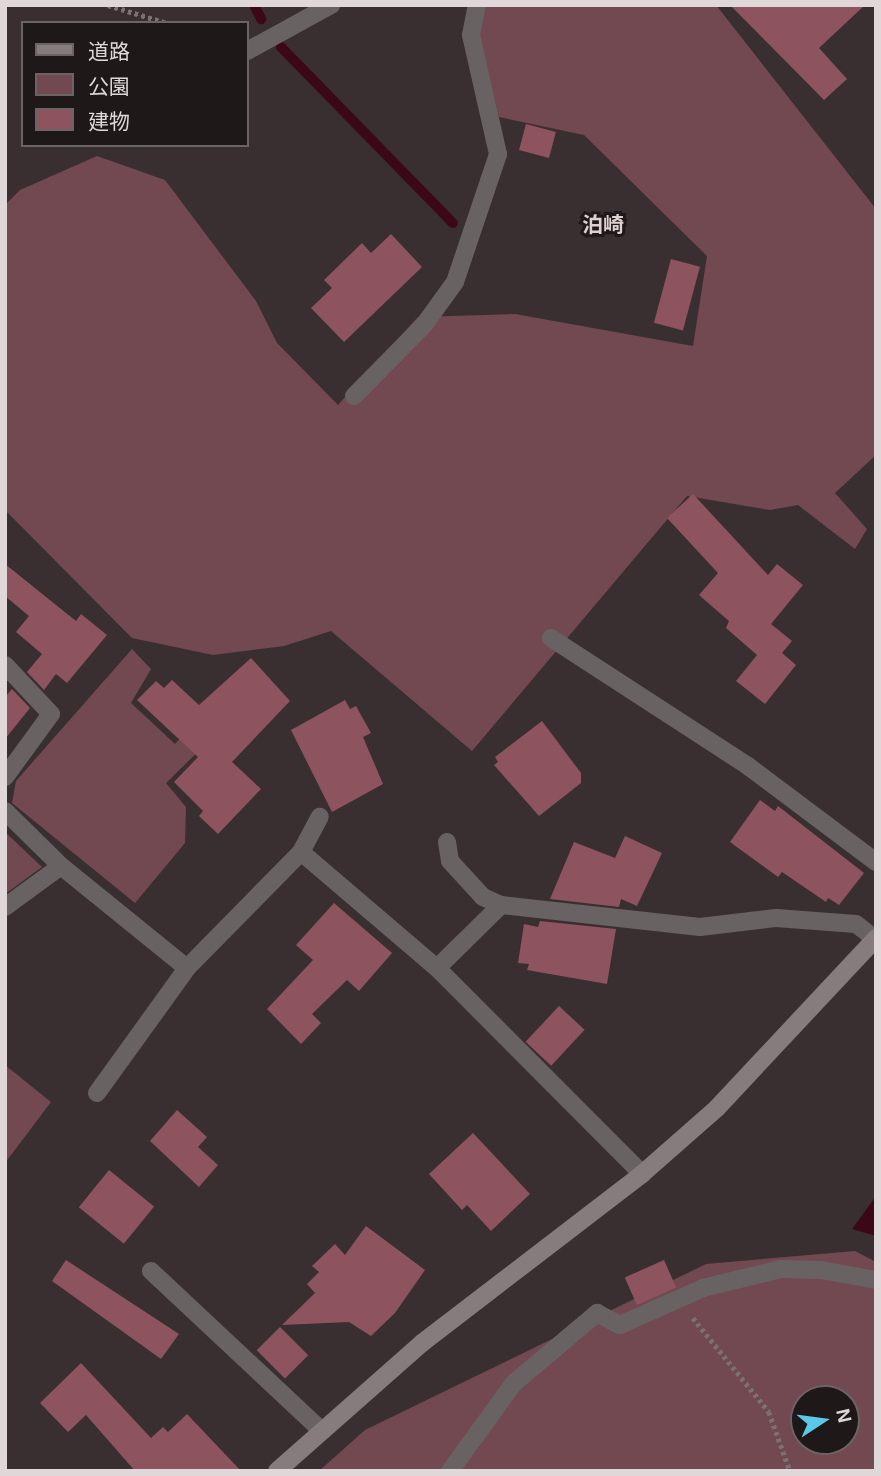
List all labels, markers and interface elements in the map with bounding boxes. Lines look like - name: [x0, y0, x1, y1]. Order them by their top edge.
- legend: [21, 21, 248, 147]
- text: 道路: [88, 40, 130, 63]
- text: 公園: [88, 75, 130, 98]
- text: 建物: [88, 110, 130, 133]
- district label: 泊崎: [582, 212, 624, 238]
- north arrow: [790, 1385, 860, 1455]
- text: N: [832, 1407, 856, 1425]

